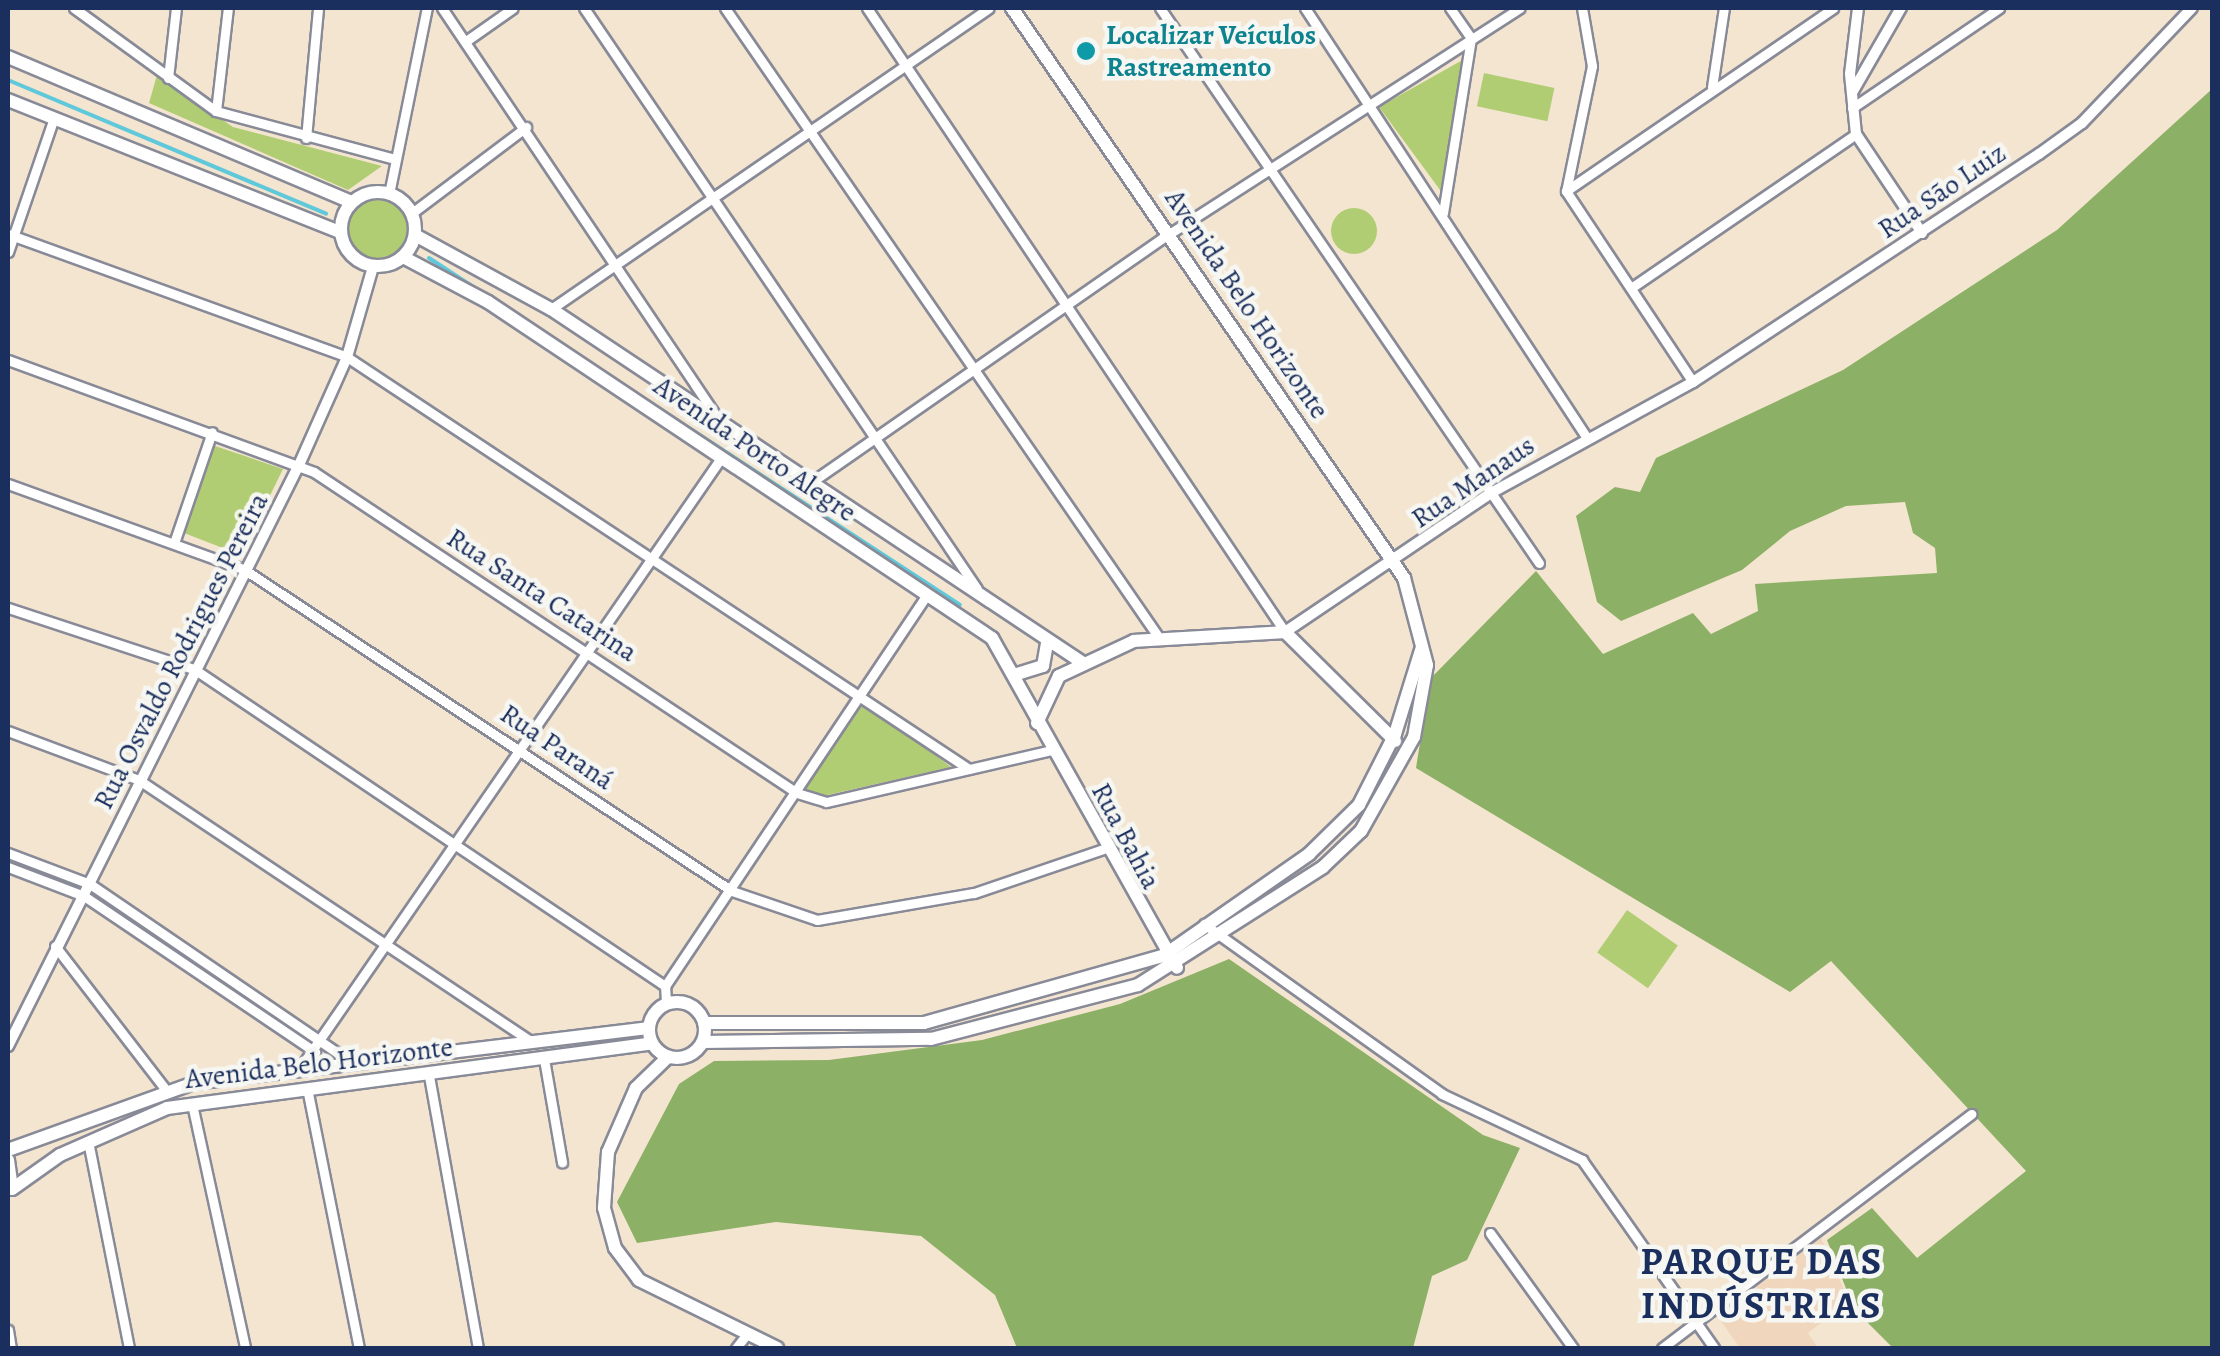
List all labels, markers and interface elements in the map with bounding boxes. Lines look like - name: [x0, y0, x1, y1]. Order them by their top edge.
- place label: Localizar Veículos Rastreamento: [1106, 18, 1316, 84]
- marker: Localizar Veículos Rastreamento: [1075, 40, 1097, 62]
- street label: Rua São Luiz: [1872, 136, 2012, 246]
- street label: Avenida Belo Horizonte: [1158, 183, 1336, 425]
- street label: Avenida Porto Alegre: [647, 369, 863, 529]
- street label: Rua Manaus: [1405, 429, 1541, 535]
- street label: Rua Osvaldo Rodrigues Pereira: [86, 487, 276, 815]
- street label: Rua Santa Catarina: [440, 521, 644, 669]
- street label: Rua Paraná: [494, 697, 620, 797]
- street label: Rua Bahia: [1084, 777, 1168, 895]
- street label: Avenida Belo Horizonte: [183, 1030, 455, 1096]
- district label: PARQUE DAS INDÚSTRIAS: [1640, 1239, 1884, 1328]

